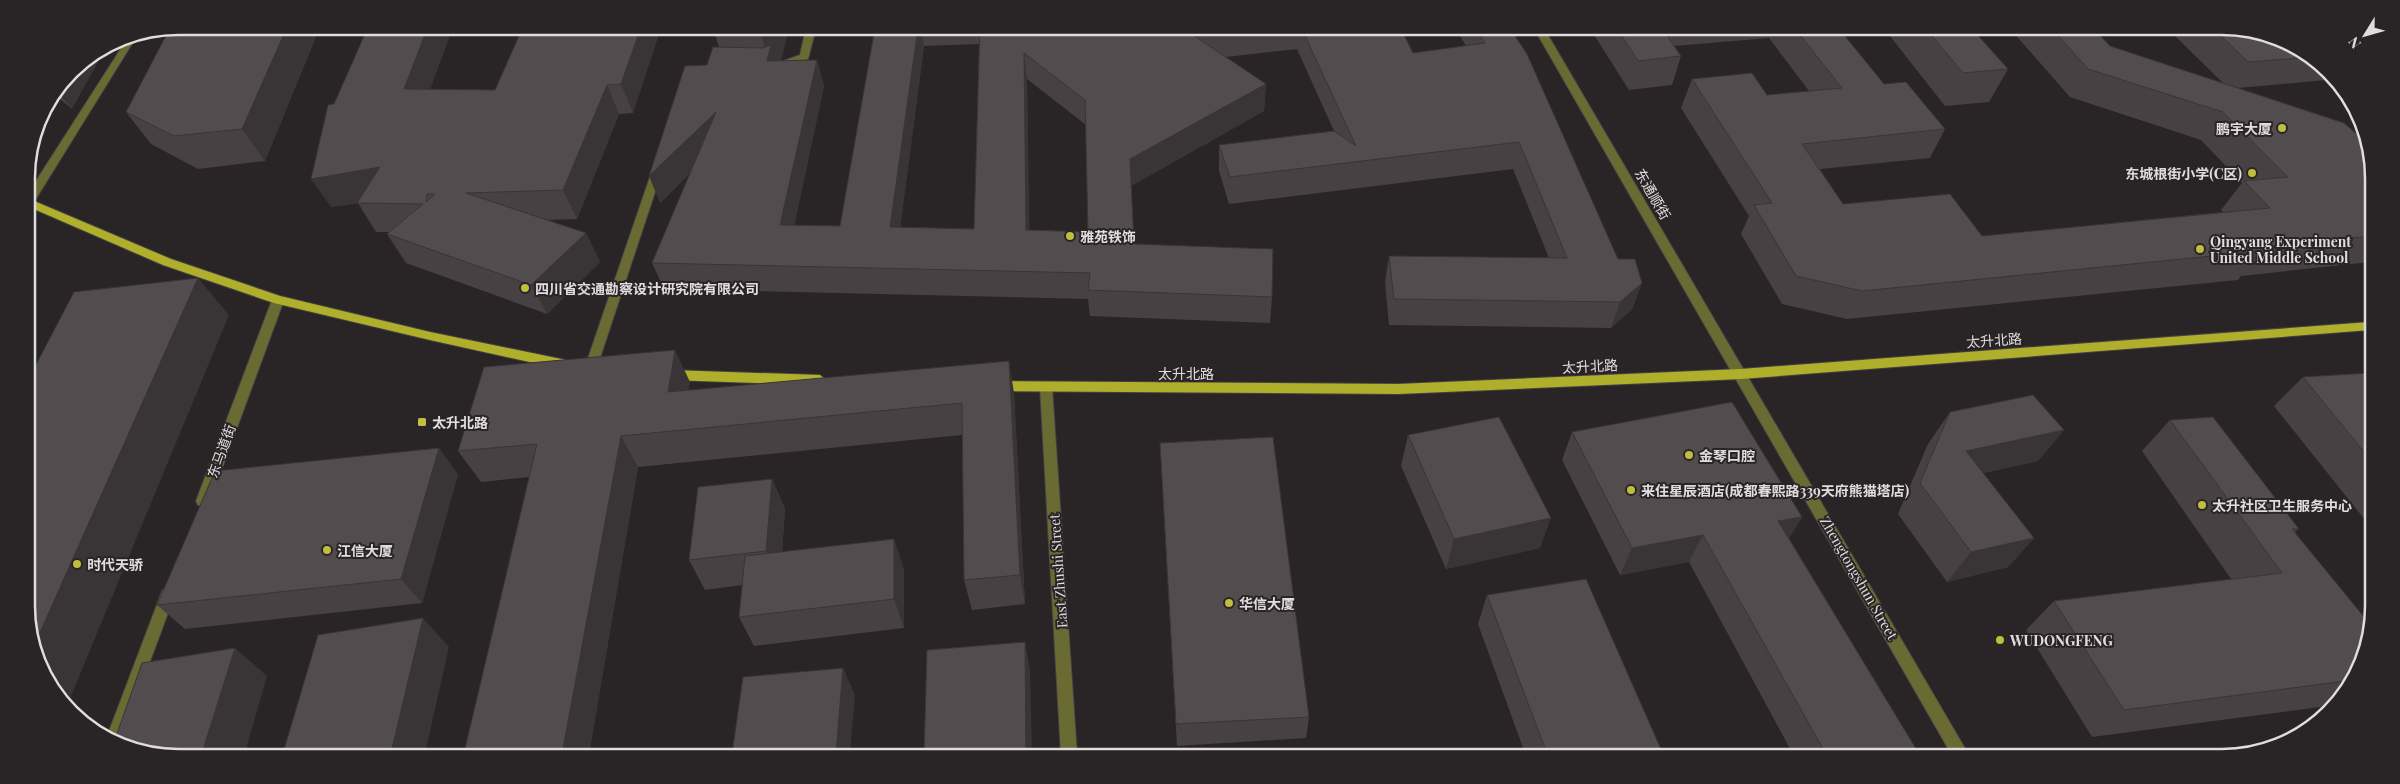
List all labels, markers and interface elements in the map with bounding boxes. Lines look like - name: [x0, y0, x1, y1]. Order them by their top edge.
- north arrow: [2340, 10, 2390, 60]
- text: N: [2344, 33, 2365, 53]
- place label: 鹏宇大厦: [2216, 119, 2272, 138]
- marker: 鹏宇大厦: [2276, 122, 2288, 134]
- place label: 东城根街小学(C区): [2125, 164, 2242, 183]
- street label: 东通顺街: [1631, 165, 1675, 223]
- marker: 东城根街小学(C区): [2246, 167, 2258, 179]
- place label: 雅苑铁饰: [1080, 227, 1136, 246]
- marker: 雅苑铁饰: [1064, 230, 1076, 242]
- place label: Qingyang Experiment United Middle School: [2210, 232, 2351, 267]
- marker: Qingyang Experiment United Middle School: [2194, 243, 2206, 255]
- place label: 四川省交通勘察设计研究院有限公司: [535, 279, 759, 298]
- marker: 四川省交通勘察设计研究院有限公司: [519, 282, 531, 294]
- street label: 太升北路: [1965, 329, 2023, 351]
- street label: 太升北路: [1562, 355, 1618, 377]
- street label: 太升北路: [1158, 364, 1214, 383]
- place label: 太升北路: [432, 413, 488, 432]
- marker: 太升北路: [416, 416, 428, 428]
- street label: 东马道街: [202, 421, 240, 481]
- place label: 金琴口腔: [1699, 446, 1755, 465]
- marker: 金琴口腔: [1683, 449, 1695, 461]
- place label: 来住星辰酒店(成都春熙路339天府熊猫塔店): [1641, 481, 1909, 500]
- marker: 来住星辰酒店(成都春熙路339天府熊猫塔店): [1625, 484, 1637, 496]
- place label: 太升社区卫生服务中心: [2212, 496, 2352, 515]
- marker: 太升社区卫生服务中心: [2196, 499, 2208, 511]
- street label: East Zhushi Street: [1044, 512, 1071, 629]
- street label: Zhengtongshun Street: [1816, 513, 1903, 644]
- place label: 江信大厦: [337, 541, 393, 560]
- marker: 江信大厦: [321, 544, 333, 556]
- place label: 时代天骄: [87, 555, 143, 574]
- marker: 时代天骄: [71, 558, 83, 570]
- place label: 华信大厦: [1239, 594, 1295, 613]
- marker: 华信大厦: [1223, 597, 1235, 609]
- place label: WUDONGFENG: [2009, 631, 2113, 650]
- marker: WUDONGFENG: [1994, 634, 2006, 646]

